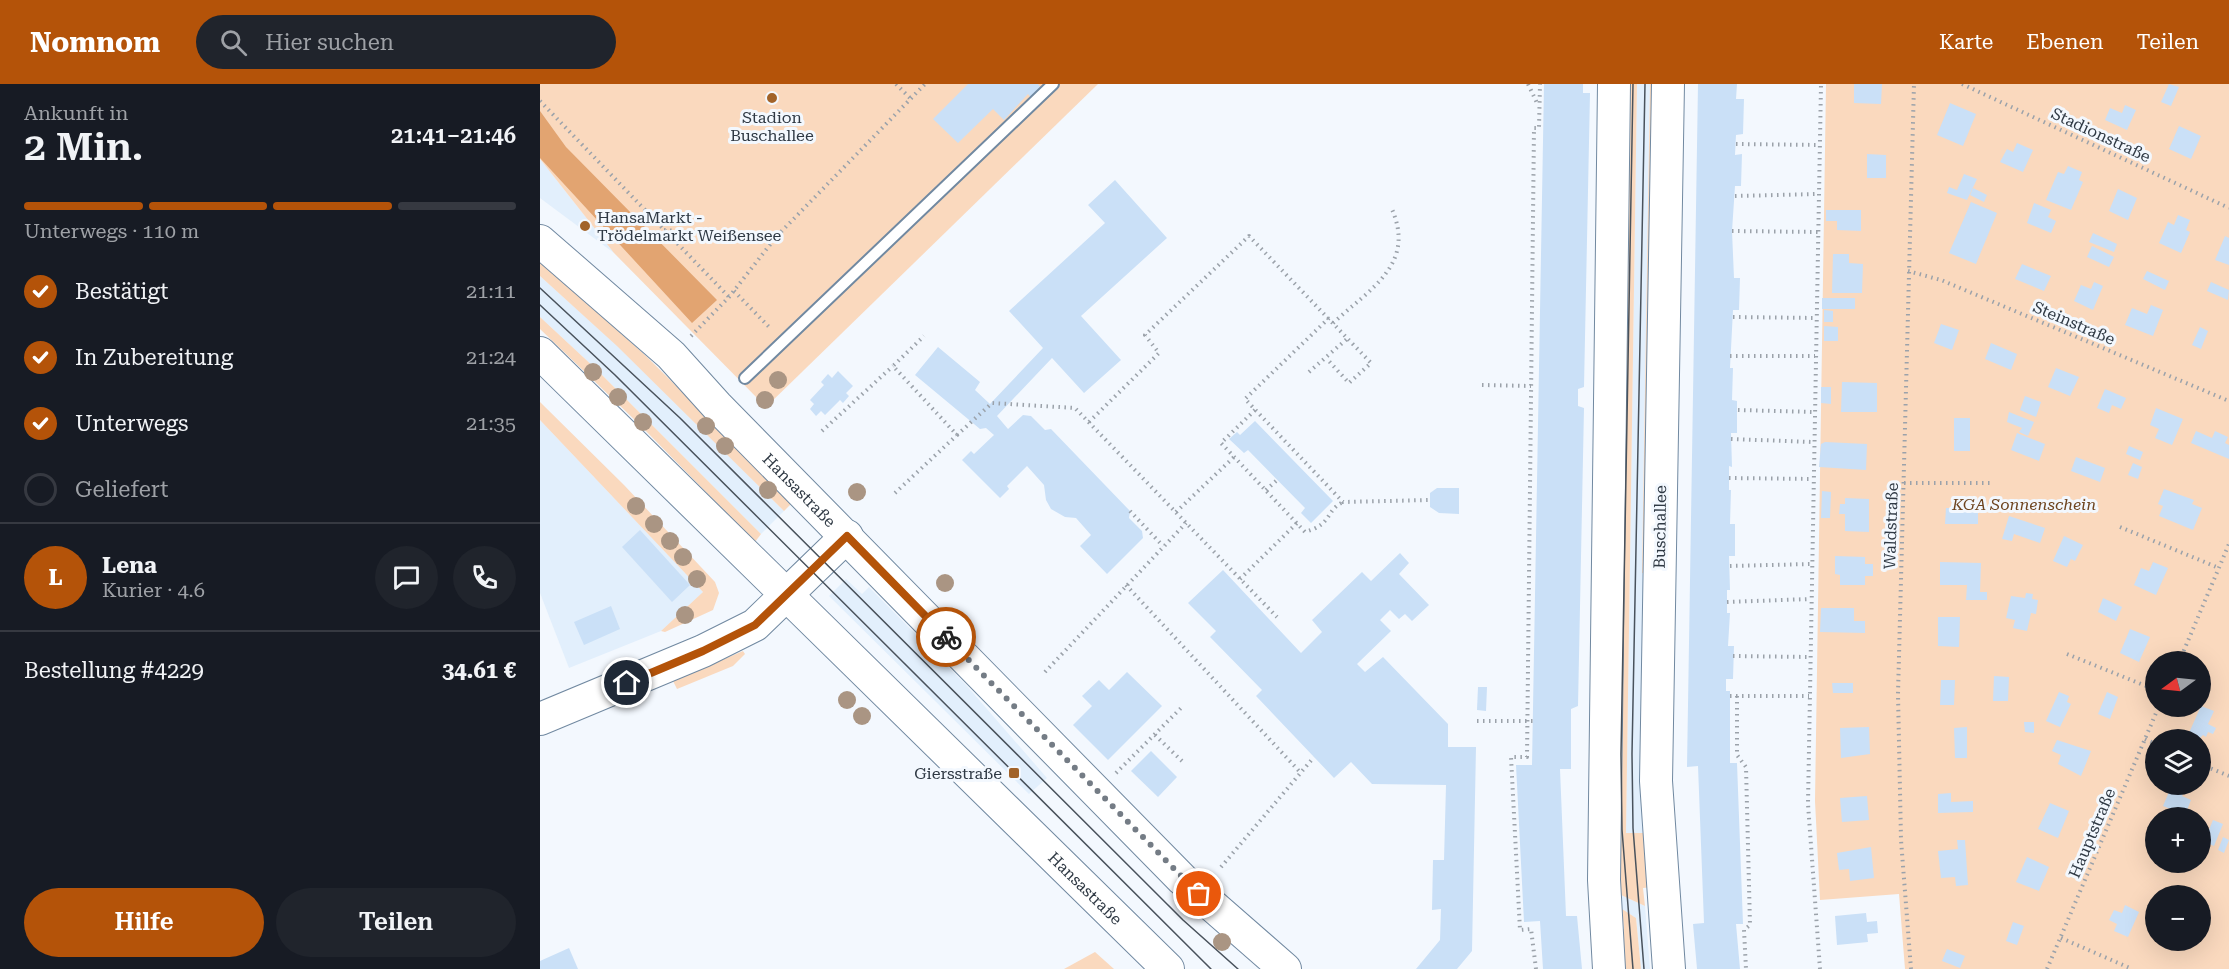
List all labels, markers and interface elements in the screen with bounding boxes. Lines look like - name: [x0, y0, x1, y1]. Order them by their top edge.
- search box: [196, 15, 616, 69]
- text: Nomnom: [30, 26, 160, 59]
- icon: search: [217, 26, 250, 59]
- text: Hier suchen: [265, 30, 394, 55]
- text: Karte: [1939, 30, 1993, 54]
- text: Ebenen: [2026, 30, 2104, 54]
- text: Teilen: [2137, 30, 2199, 54]
- marker: Stadion Buschallee: [765, 91, 779, 105]
- text: Ankunft in: [24, 101, 128, 125]
- street label: Stadionstraße: [2048, 104, 2154, 166]
- place label: Stadion Buschallee: [730, 108, 814, 145]
- text: 21:41–21:46: [391, 123, 516, 148]
- text: 2 Min.: [24, 124, 143, 170]
- place label: HansaMarkt - Trödelmarkt Weißensee: [597, 208, 782, 245]
- text: Unterwegs · 110 m: [24, 219, 199, 243]
- marker: HansaMarkt - Trödelmarkt Weißensee: [578, 219, 592, 233]
- icon: check: [24, 275, 57, 308]
- text: Bestätigt: [75, 279, 168, 304]
- text: 21:11: [466, 279, 516, 303]
- street label: Steinstraße: [2030, 297, 2118, 349]
- icon: check: [24, 341, 57, 374]
- text: In Zubereitung: [75, 345, 233, 370]
- text: 21:24: [466, 345, 516, 369]
- icon: check: [24, 407, 57, 440]
- text: Unterwegs: [75, 411, 189, 436]
- text: 21:35: [466, 411, 516, 435]
- street label: Hansastraße: [759, 449, 840, 531]
- text: Geliefert: [75, 477, 168, 502]
- street label: Waldstraße: [1880, 482, 1902, 570]
- street label: Buschallee: [1650, 485, 1670, 569]
- park label: KGA Sonnenschein: [1951, 495, 2096, 514]
- button: chat: [375, 546, 438, 609]
- button: phone: [453, 546, 516, 609]
- text: Lena: [102, 553, 157, 578]
- text: L: [48, 565, 63, 590]
- text: Kurier · 4.6: [102, 578, 205, 602]
- courier: [916, 607, 976, 667]
- icon: bike: [930, 621, 963, 654]
- north arrow: [2145, 651, 2211, 717]
- map controls: [2145, 651, 2211, 951]
- pin: [601, 657, 652, 708]
- text: Bestellung #4229: [24, 658, 204, 683]
- text: 34.61 €: [442, 658, 516, 683]
- icon: home: [610, 666, 643, 699]
- button: layers: [2145, 729, 2211, 795]
- place label: Giersstraße: [914, 764, 1002, 783]
- marker: Giersstraße: [1007, 766, 1021, 780]
- street label: Hauptstraße: [2065, 785, 2120, 881]
- button: +: [2145, 807, 2211, 873]
- street label: Hansastraße: [1045, 848, 1126, 928]
- pin: [1173, 868, 1224, 919]
- icon: bag: [1182, 877, 1215, 910]
- button: −: [2145, 885, 2211, 951]
- button: Hilfe: [24, 888, 264, 957]
- button: Teilen: [276, 888, 516, 957]

